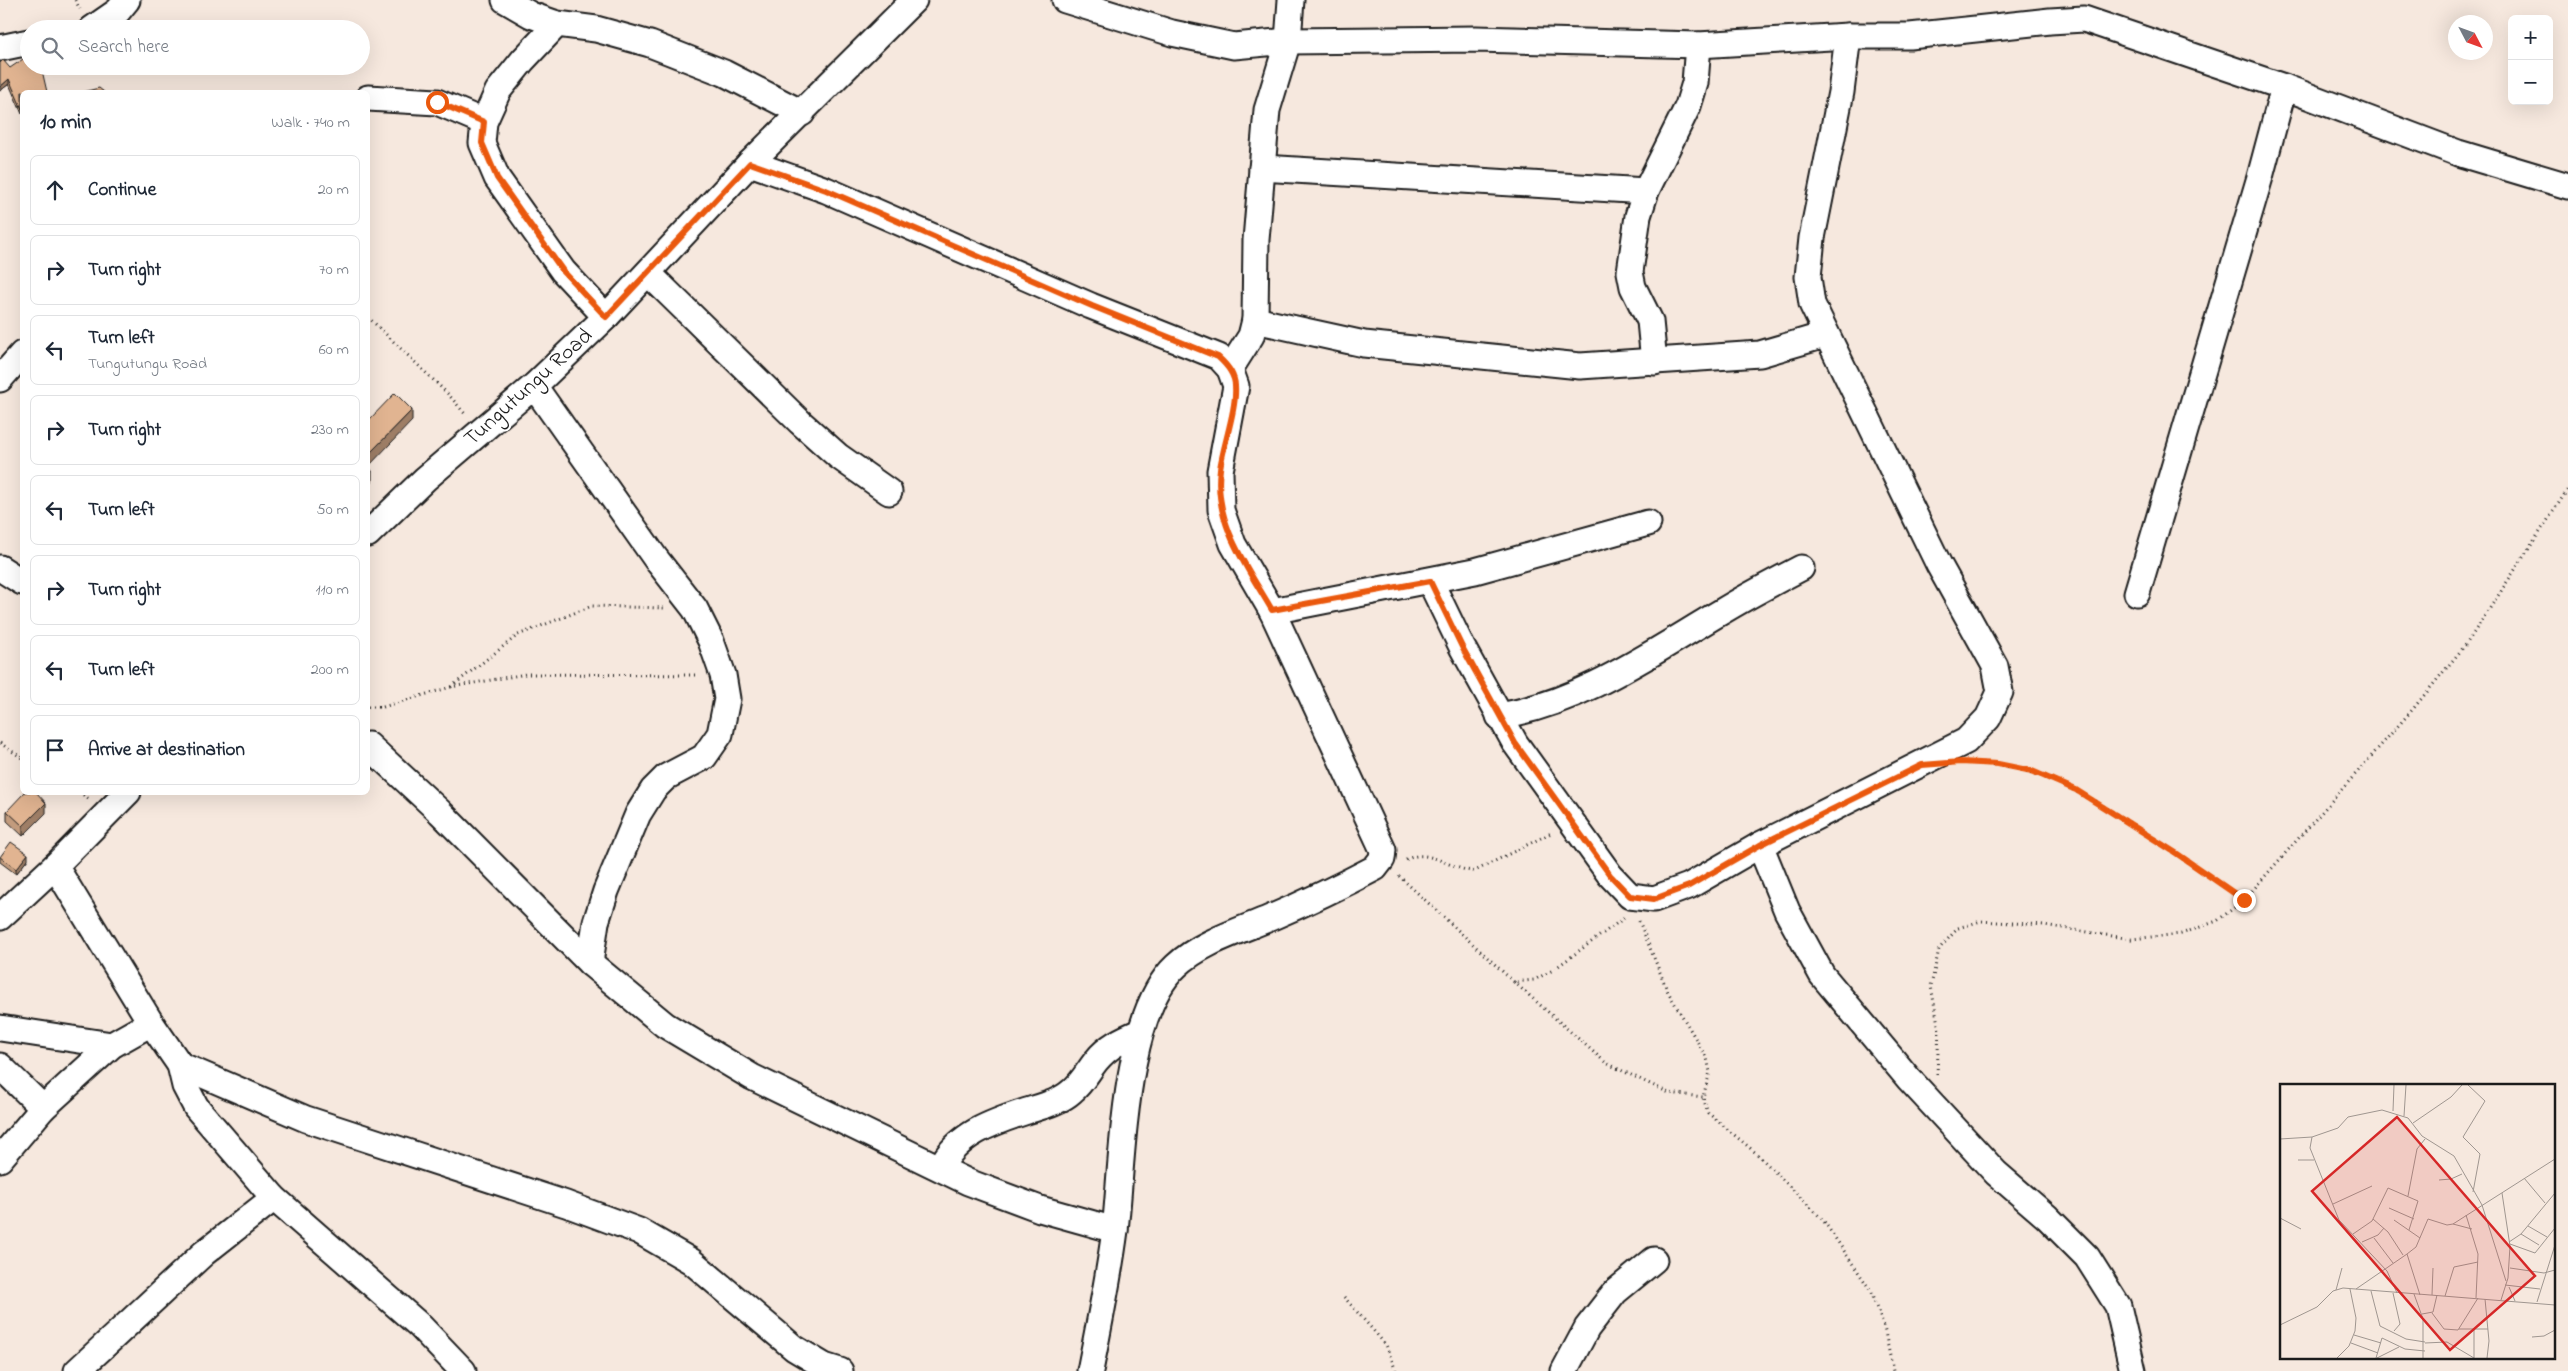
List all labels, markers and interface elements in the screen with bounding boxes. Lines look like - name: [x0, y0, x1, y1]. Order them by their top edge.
- north arrow: [2448, 15, 2493, 60]
- map controls: [2508, 15, 2553, 105]
- button: +: [2508, 15, 2553, 60]
- search box: [20, 20, 370, 75]
- icon: search: [38, 34, 66, 62]
- text: Search here: [78, 34, 169, 61]
- button: −: [2508, 60, 2553, 105]
- route start: [426, 91, 449, 114]
- text: 10 min: [40, 108, 91, 138]
- text: Walk · 740 m: [271, 111, 350, 135]
- icon: ahead: [41, 176, 69, 204]
- text: Continue: [88, 177, 156, 204]
- text: 20 m: [318, 178, 349, 202]
- icon: right: [41, 256, 69, 284]
- text: Turn right: [88, 257, 161, 284]
- text: 70 m: [319, 258, 349, 282]
- street label: Tungutungu Road: [458, 321, 601, 455]
- text: Turn left: [88, 325, 155, 352]
- icon: left: [41, 336, 69, 364]
- text: 60 m: [319, 338, 349, 362]
- text: Tungutungu Road: [88, 352, 207, 376]
- icon: right: [41, 416, 69, 444]
- text: Turn right: [88, 417, 161, 444]
- text: 230 m: [311, 418, 349, 442]
- icon: left: [41, 496, 69, 524]
- text: Turn left: [88, 497, 155, 524]
- text: 50 m: [317, 498, 349, 522]
- icon: right: [41, 576, 69, 604]
- text: Turn right: [88, 577, 161, 604]
- text: 110 m: [315, 578, 349, 602]
- icon: left: [41, 656, 69, 684]
- text: Turn left: [88, 657, 155, 684]
- text: 200 m: [311, 658, 349, 682]
- icon: arrive: [41, 736, 69, 764]
- text: Arrive at destination: [88, 737, 245, 764]
- route end: [2233, 889, 2256, 912]
- inset map: [2280, 1084, 2556, 1358]

